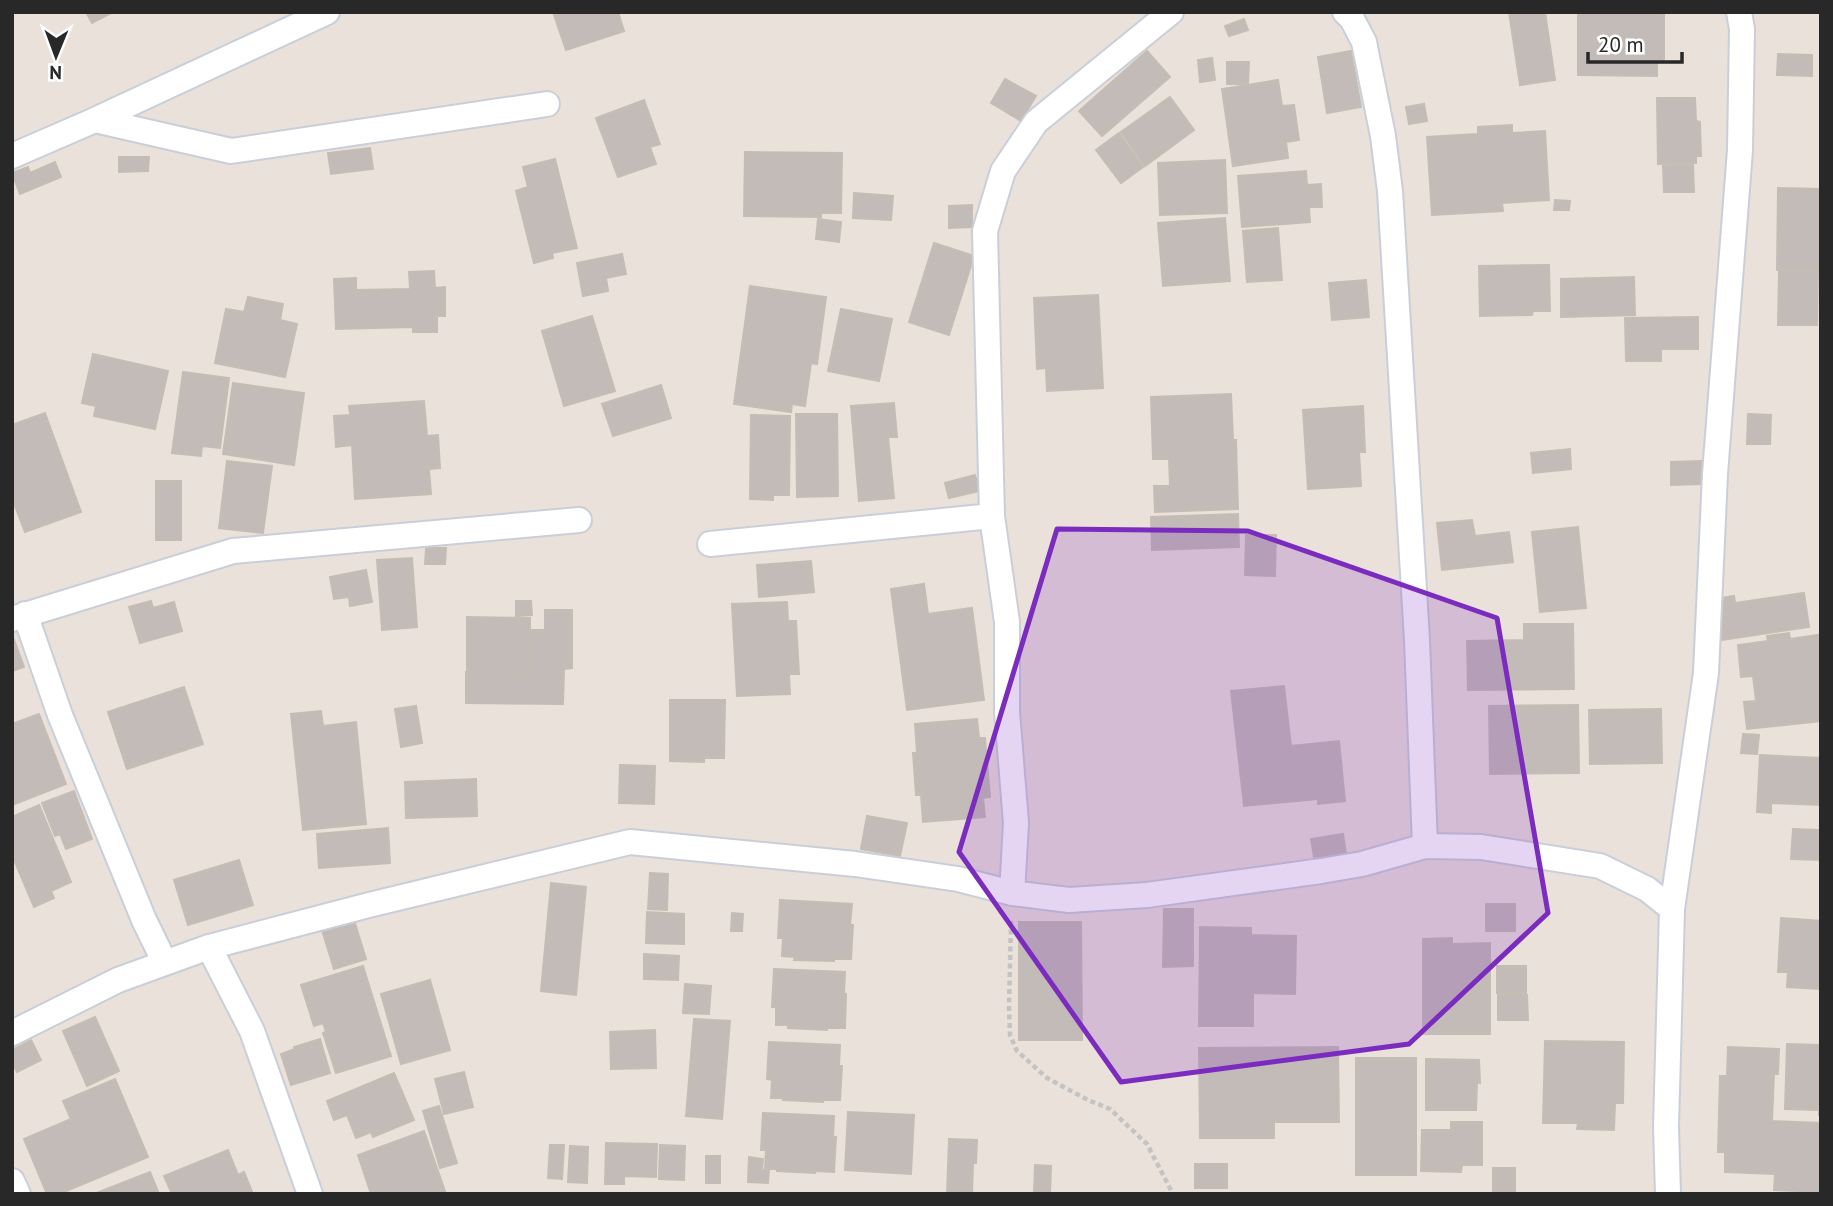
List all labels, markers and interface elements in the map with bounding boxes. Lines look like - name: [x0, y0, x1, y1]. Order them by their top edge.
- north arrow: [21, 21, 91, 91]
- scale bar: [1588, 21, 1682, 65]
- text: 20 m: [1598, 31, 1644, 58]
- text: N: [49, 61, 62, 85]

